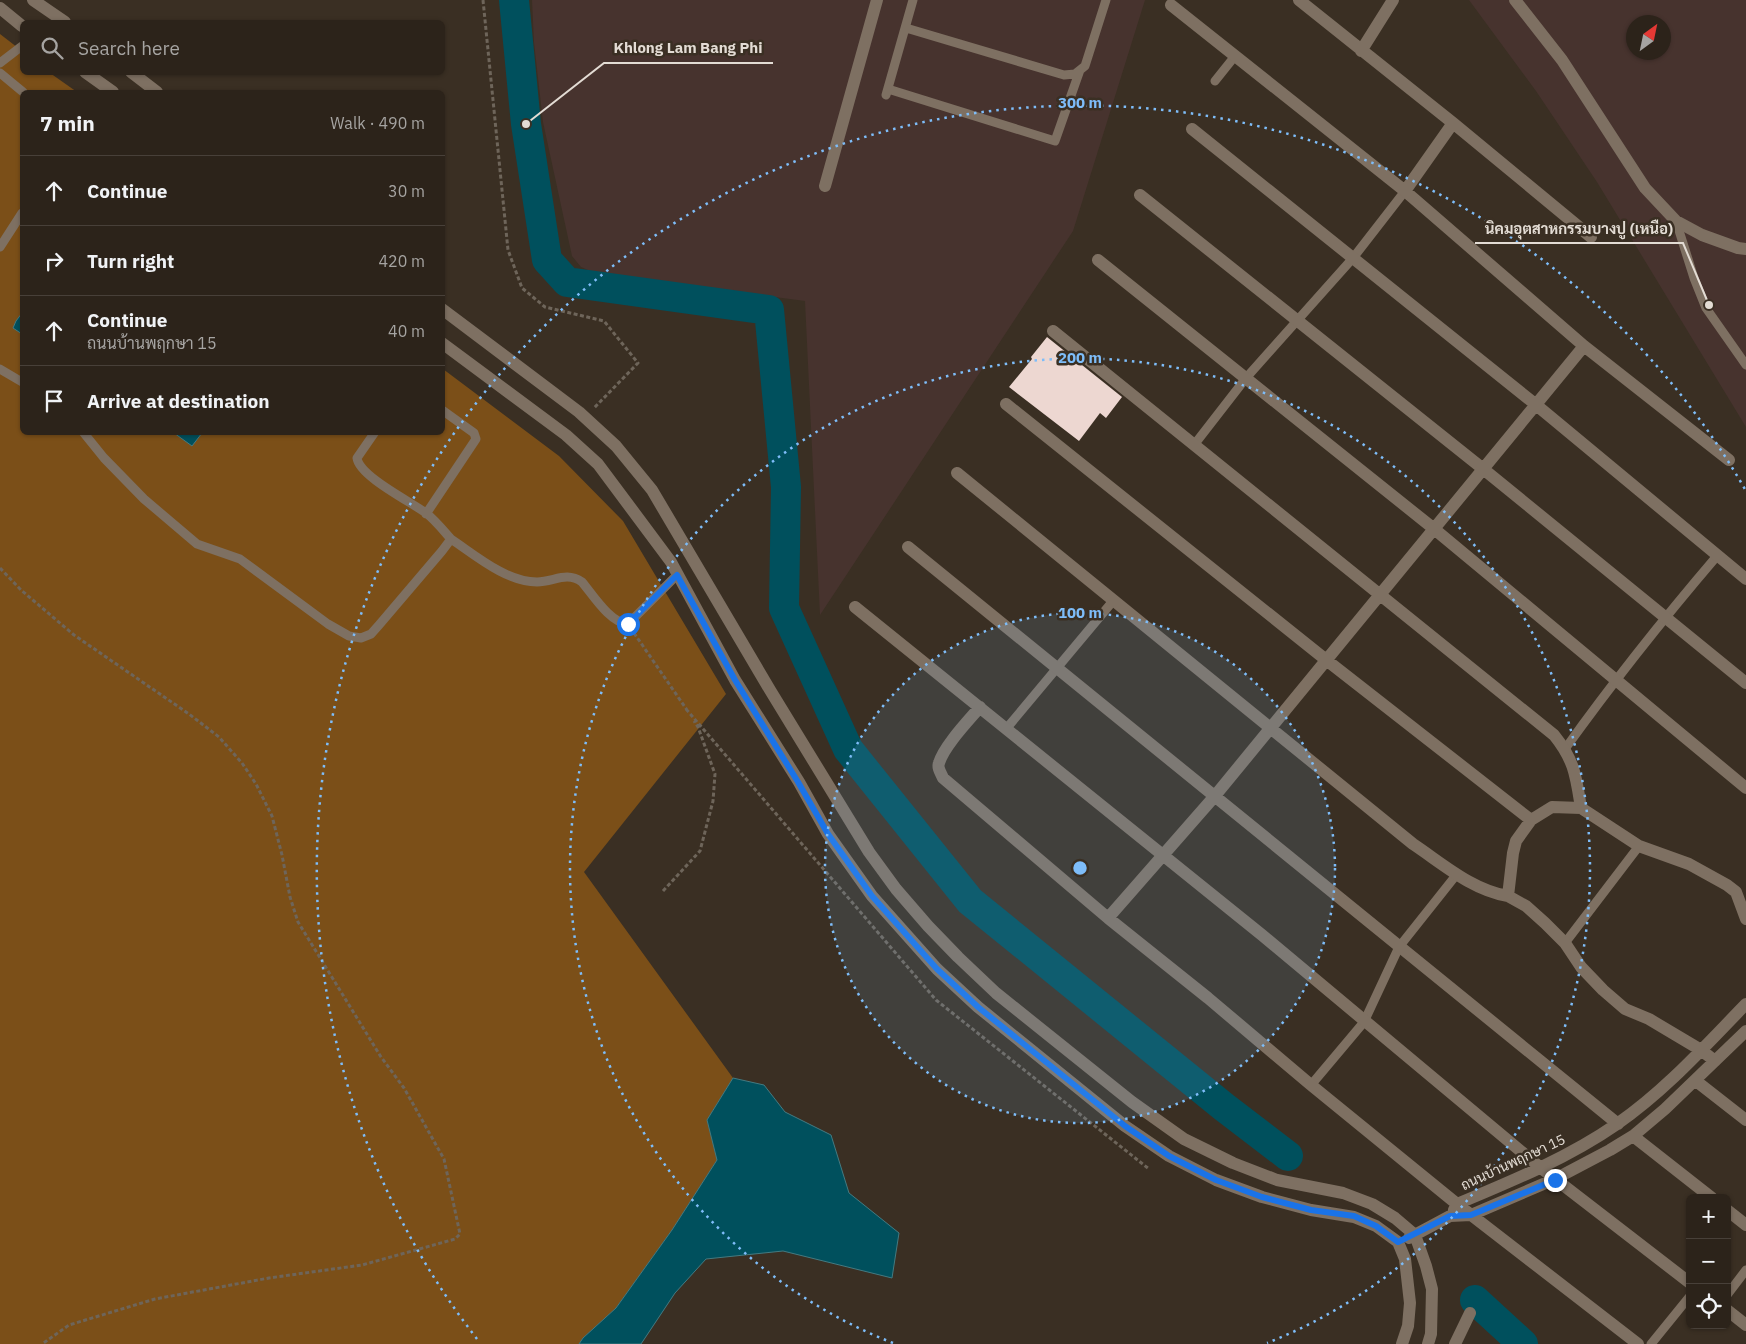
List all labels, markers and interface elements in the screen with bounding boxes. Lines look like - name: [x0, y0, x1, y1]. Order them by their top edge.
- north arrow: [1626, 15, 1671, 60]
- search box: [20, 20, 445, 75]
- callout: Khlong Lam Bang Phi: [604, 33, 773, 63]
- icon: search: [38, 34, 66, 62]
- text: Search here: [78, 36, 180, 60]
- text: Khlong Lam Bang Phi: [613, 38, 763, 57]
- text: 300 m: [1058, 93, 1102, 112]
- text: 7 min: [40, 109, 95, 137]
- text: Walk · 490 m: [330, 113, 425, 133]
- icon: ahead: [40, 177, 68, 205]
- text: Continue: [87, 179, 167, 203]
- text: 30 m: [388, 181, 425, 201]
- callout: นิคมอุตสาหกรรมบางปู (เหนือ): [1475, 213, 1683, 243]
- text: นิคมอุตสาหกรรมบางปู (เหนือ): [1485, 219, 1673, 240]
- icon: right: [40, 247, 68, 275]
- text: Turn right: [87, 249, 174, 273]
- text: 420 m: [378, 251, 425, 271]
- text: Continue: [87, 308, 167, 332]
- icon: ahead: [40, 317, 68, 345]
- text: 40 m: [388, 321, 425, 341]
- text: ถนนบ้านพฤกษา 15: [87, 333, 217, 353]
- text: 200 m: [1058, 348, 1102, 367]
- icon: arrive: [40, 387, 68, 415]
- text: Arrive at destination: [87, 389, 270, 413]
- text: 100 m: [1058, 603, 1102, 622]
- route start: [617, 613, 640, 636]
- centre of rings: [1071, 859, 1089, 877]
- street label: ถนนบ้านพฤกษา 15: [1458, 1130, 1568, 1194]
- route end: [1544, 1169, 1567, 1192]
- map controls: [1686, 1194, 1731, 1329]
- button: +: [1686, 1194, 1731, 1239]
- button: −: [1686, 1239, 1731, 1284]
- button: locate: [1686, 1284, 1731, 1329]

